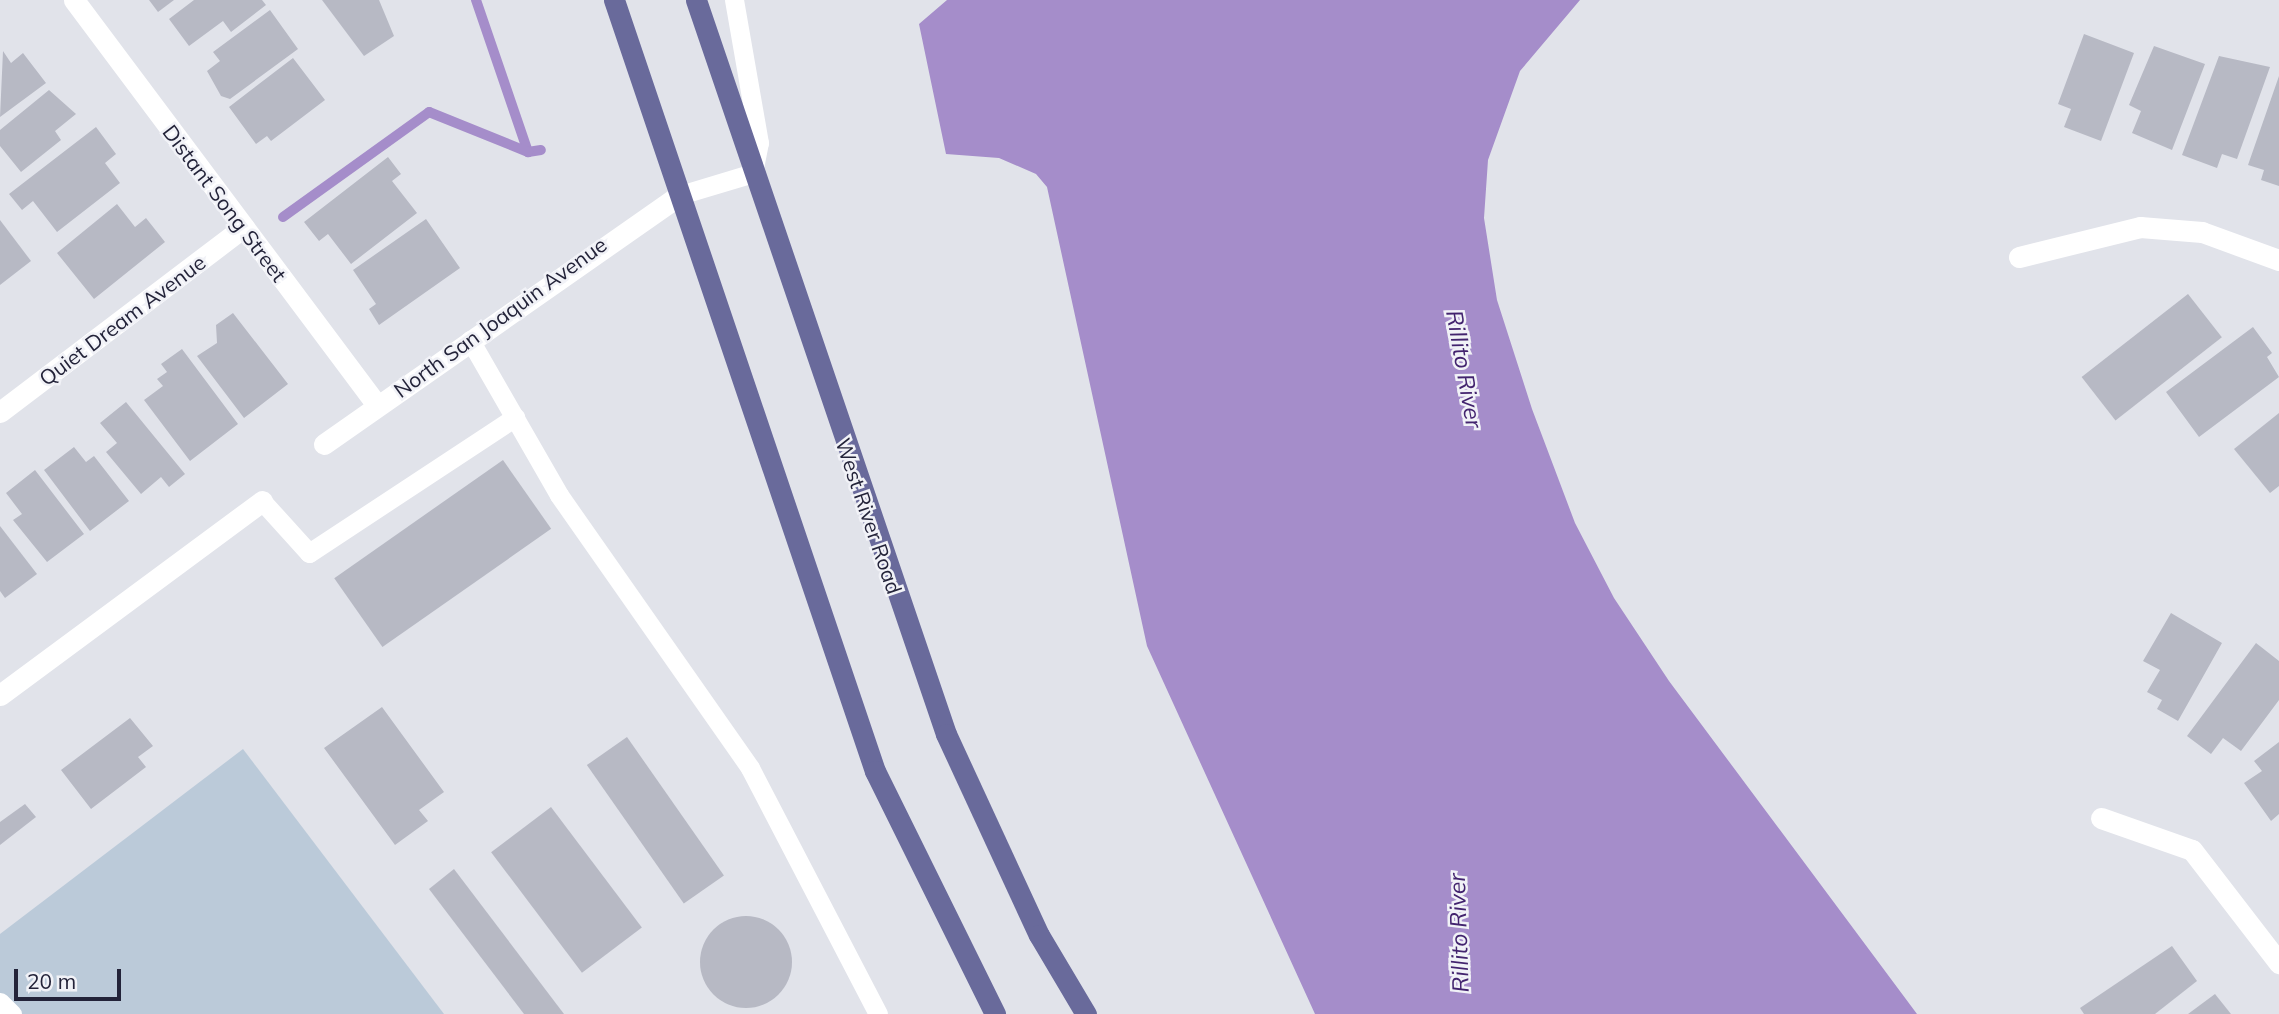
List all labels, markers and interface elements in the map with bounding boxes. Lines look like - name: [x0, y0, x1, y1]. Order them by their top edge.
- street label: Distant Song Street: [158, 120, 292, 286]
- street label: North San Joaquin Avenue: [389, 231, 611, 403]
- street label: Quiet Dream Avenue: [34, 249, 210, 391]
- water label: Rillito River: [1440, 308, 1488, 430]
- street label: West River Road: [831, 435, 907, 597]
- water label: Rillito River: [1443, 873, 1475, 993]
- scale bar: [18, 954, 124, 998]
- text: 20 m: [27, 968, 76, 994]

